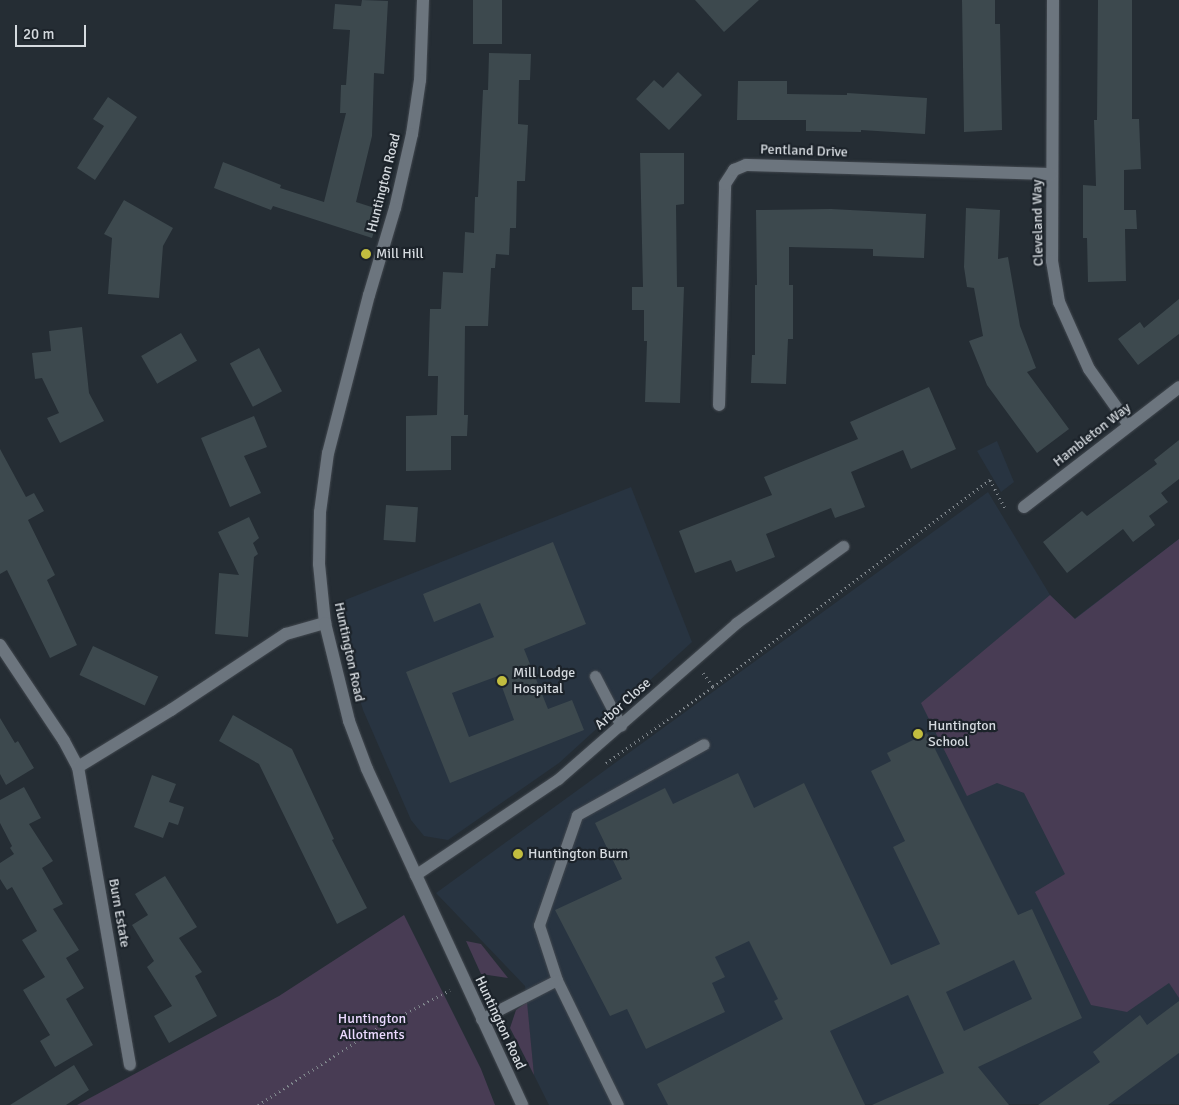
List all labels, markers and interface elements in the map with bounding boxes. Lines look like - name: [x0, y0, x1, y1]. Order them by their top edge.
- scale bar: [18, 15, 89, 47]
- text: 20 m: [23, 25, 54, 43]
- street label: Huntington Road: [364, 132, 404, 234]
- street label: Pentland Drive: [760, 141, 848, 161]
- street label: Cleveland Way: [1029, 180, 1047, 266]
- place label: Mill Hill: [376, 246, 424, 262]
- marker: Mill Hill: [360, 248, 372, 260]
- street label: Hambleton Way: [1050, 400, 1134, 470]
- street label: Huntington Road: [330, 601, 368, 703]
- place label: Mill Lodge Hospital: [513, 665, 575, 698]
- marker: Mill Lodge Hospital: [495, 674, 509, 688]
- street label: Arbor Close: [592, 675, 654, 733]
- place label: Huntington School: [928, 718, 996, 750]
- marker: Huntington School: [912, 728, 924, 740]
- place label: Huntington Burn: [528, 846, 628, 862]
- marker: Huntington Burn: [512, 848, 524, 860]
- street label: Burn Estate: [105, 877, 133, 949]
- street label: Huntington Road: [471, 974, 529, 1072]
- park label: Huntington Allotments: [338, 1011, 406, 1044]

